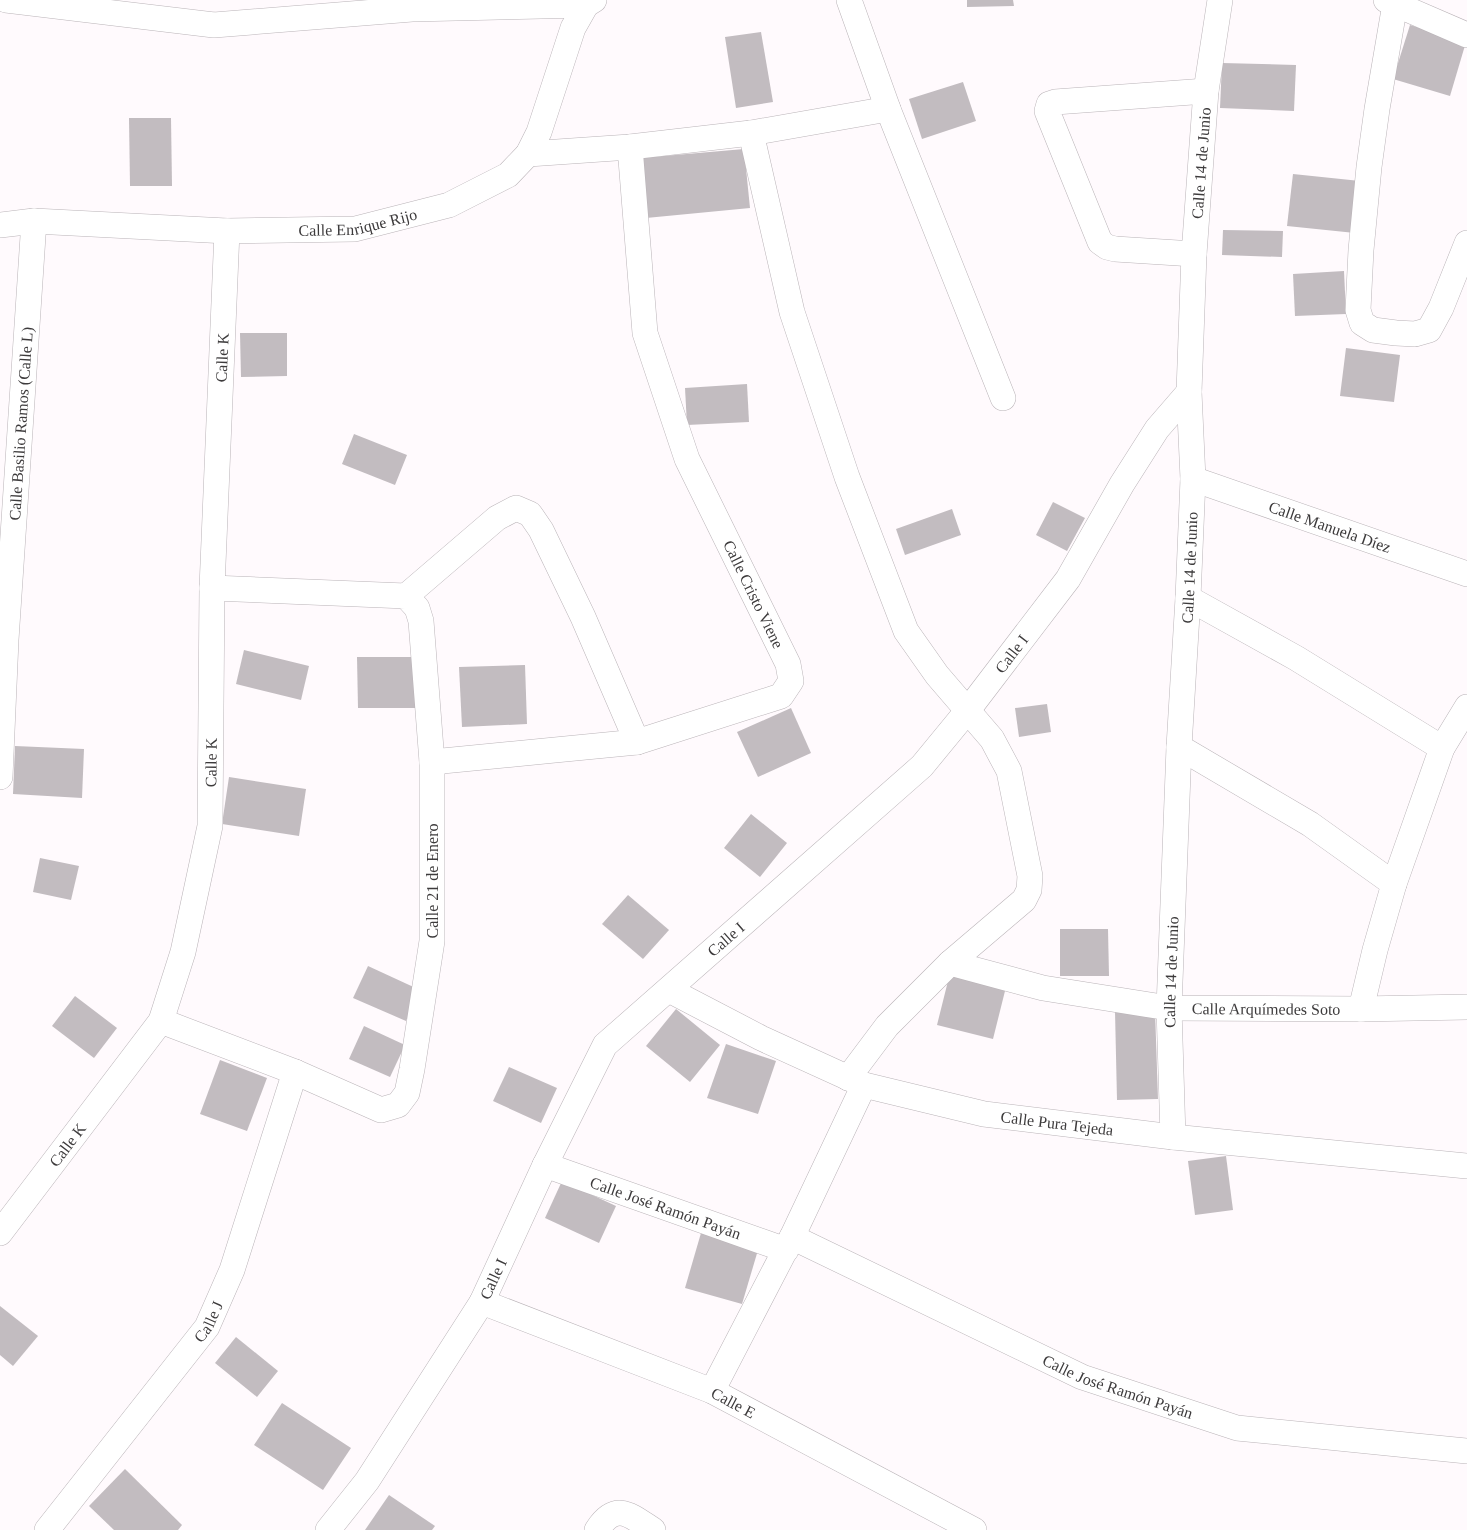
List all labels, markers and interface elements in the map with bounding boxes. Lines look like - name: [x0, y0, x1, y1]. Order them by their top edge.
- street label: Calle 14 de Junio: [1189, 107, 1214, 219]
- street label: Calle Enrique Rijo: [298, 206, 419, 239]
- street label: Calle Basilio Ramos (Calle L): [6, 326, 37, 521]
- street label: Calle K: [213, 332, 232, 383]
- street label: Calle Manuela Díez: [1267, 498, 1393, 556]
- street label: Calle 14 de Junio: [1178, 511, 1201, 624]
- street label: Calle Cristo Viene: [720, 538, 787, 651]
- street label: Calle I: [992, 632, 1031, 676]
- street label: Calle K: [202, 737, 220, 787]
- street label: Calle 21 de Enero: [424, 823, 441, 939]
- street label: Calle 14 de Junio: [1161, 916, 1182, 1028]
- street label: Calle I: [704, 919, 748, 960]
- street label: Calle Arquímedes Soto: [1192, 1000, 1340, 1018]
- street label: Calle Pura Tejeda: [1000, 1108, 1114, 1139]
- street label: Calle K: [46, 1120, 89, 1170]
- street label: Calle José Ramón Payán: [588, 1174, 743, 1242]
- street label: Calle I: [476, 1256, 510, 1302]
- street label: Calle J: [191, 1299, 226, 1346]
- street label: Calle José Ramón Payán: [1040, 1351, 1195, 1422]
- street label: Calle E: [708, 1384, 758, 1422]

